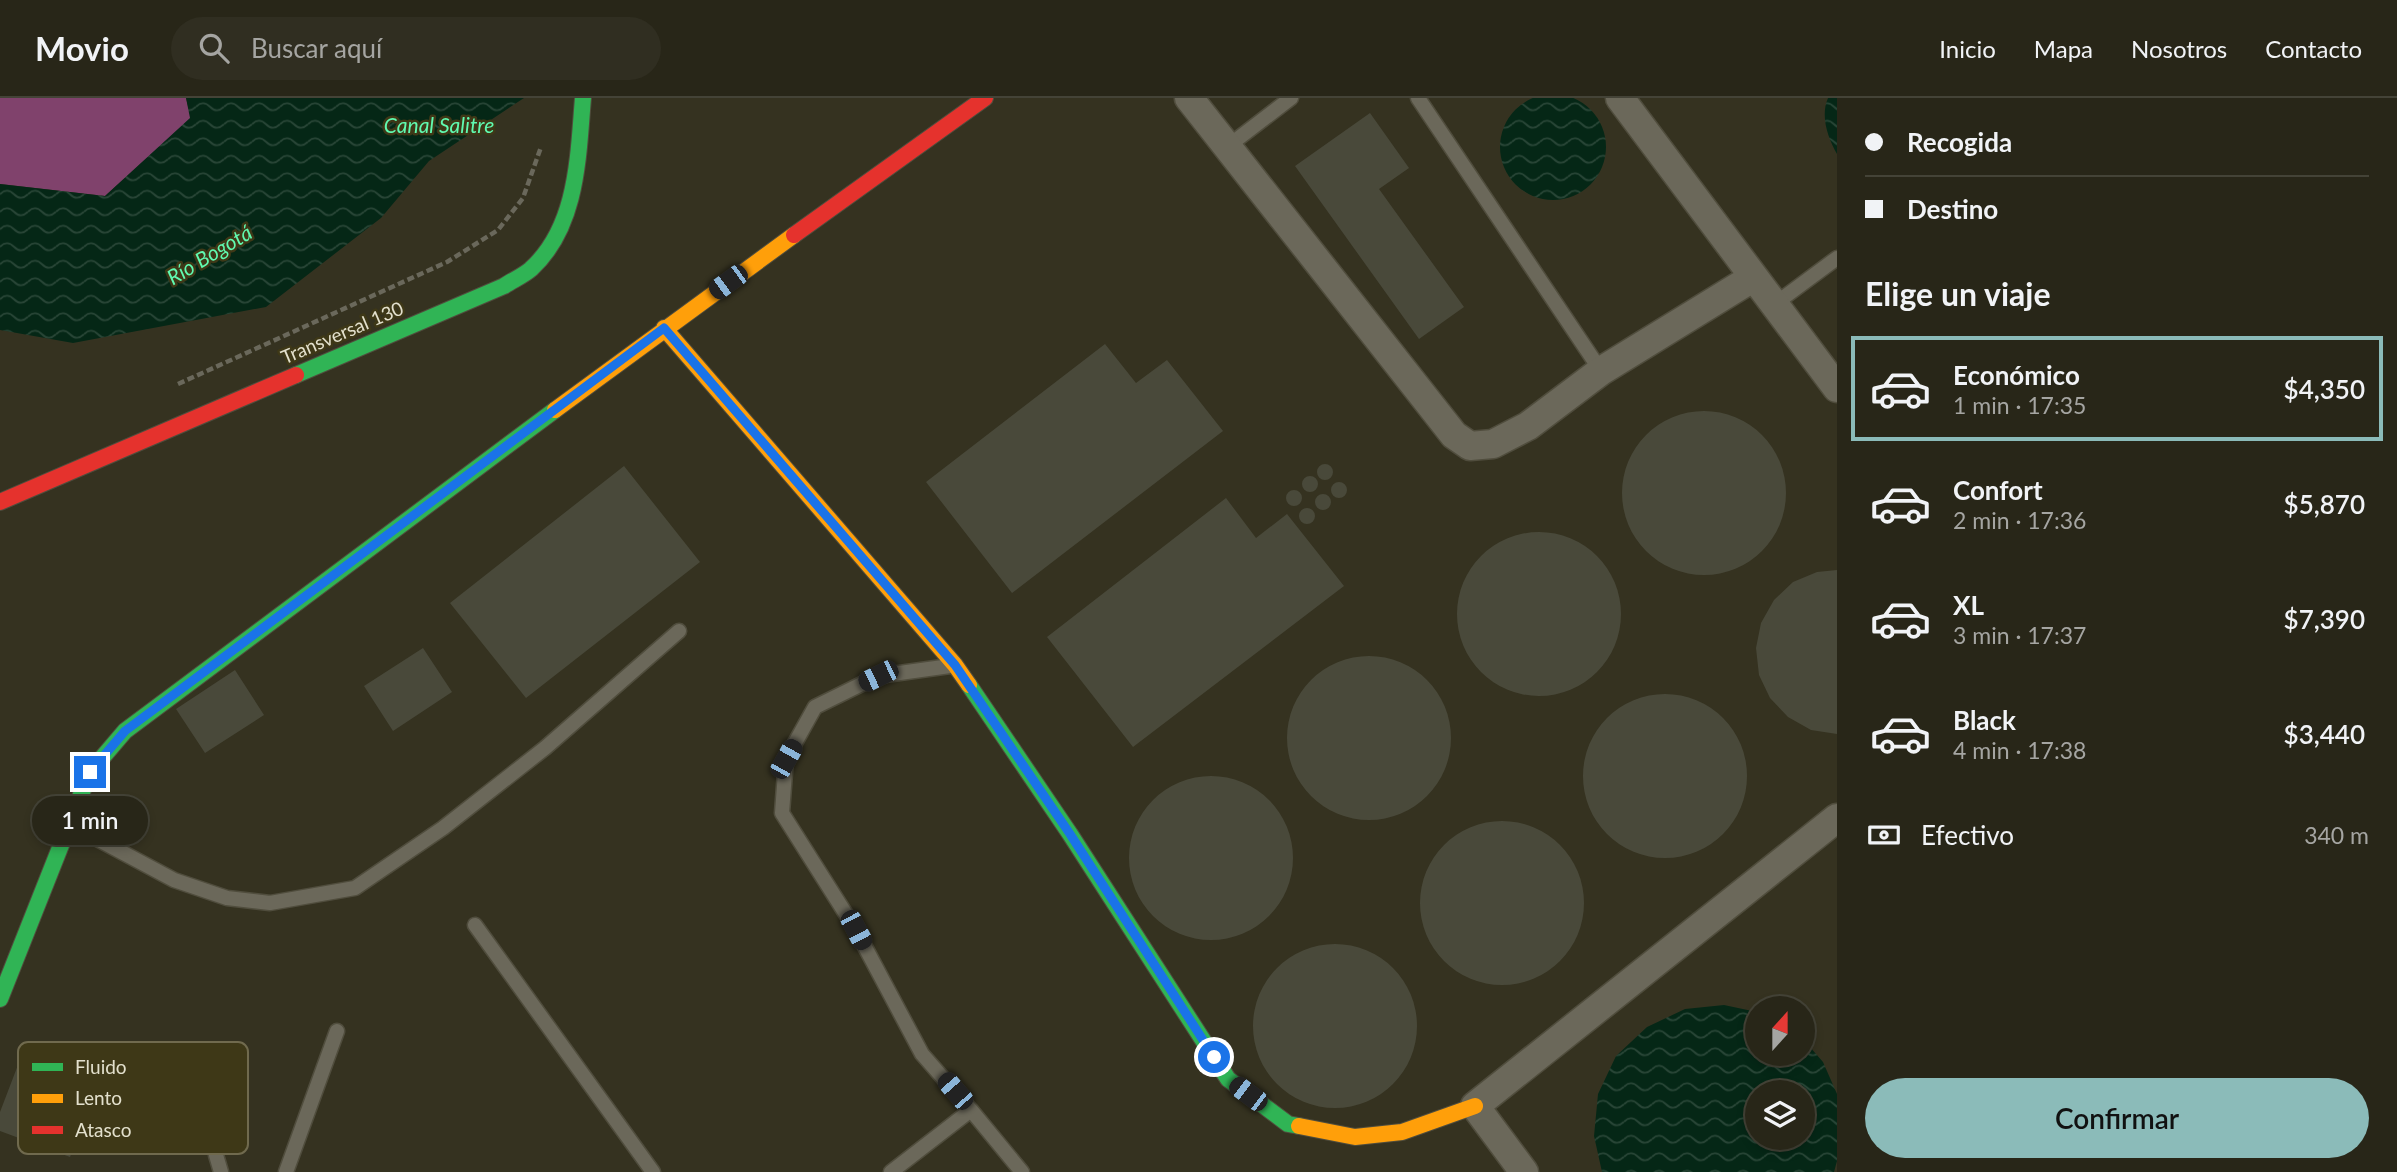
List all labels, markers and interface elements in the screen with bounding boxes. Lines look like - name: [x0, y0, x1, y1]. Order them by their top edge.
- search box: [171, 17, 661, 80]
- text: Movio: [35, 28, 129, 68]
- icon: search: [195, 29, 233, 67]
- text: Buscar aquí: [251, 32, 382, 64]
- text: Inicio: [1939, 34, 1996, 63]
- text: Mapa: [2034, 34, 2093, 63]
- text: Nosotros: [2131, 34, 2227, 63]
- text: Contacto: [2265, 34, 2362, 63]
- water label: Canal Salitre: [384, 112, 494, 137]
- text: Recogida: [1907, 126, 2012, 158]
- text: Destino: [1907, 193, 1998, 225]
- water label: Río Bogotá: [162, 219, 256, 289]
- car: [705, 261, 752, 303]
- text: Elige un viaje: [1865, 274, 2050, 313]
- street label: Transversal 130: [277, 296, 407, 368]
- icon: car: [1869, 357, 1932, 420]
- text: Económico: [1953, 359, 2080, 391]
- text: $4,350: [2284, 373, 2365, 405]
- text: 1 min · 17:35: [1953, 391, 2086, 419]
- icon: car: [1869, 472, 1932, 535]
- text: Confort: [1953, 474, 2043, 506]
- text: $5,870: [2284, 488, 2365, 520]
- text: 2 min · 17:36: [1953, 506, 2086, 534]
- icon: car: [1869, 587, 1932, 650]
- text: XL: [1953, 589, 1984, 621]
- text: $7,390: [2284, 603, 2365, 635]
- text: 3 min · 17:37: [1953, 621, 2086, 649]
- car: [855, 657, 902, 695]
- icon: car: [1869, 702, 1932, 765]
- text: Black: [1953, 704, 2016, 736]
- text: $3,440: [2284, 718, 2365, 750]
- car: [767, 736, 806, 782]
- text: 4 min · 17:38: [1953, 736, 2086, 764]
- route end: [74, 756, 106, 788]
- callout: 1 min: [32, 796, 148, 846]
- text: 1 min: [62, 806, 118, 834]
- icon: cash: [1865, 816, 1903, 854]
- text: Efectivo: [1921, 819, 2014, 851]
- text: 340 m: [2304, 821, 2369, 849]
- car: [837, 907, 876, 953]
- north arrow: [1745, 996, 1815, 1066]
- map controls: [1745, 996, 1815, 1150]
- route start: [1198, 1041, 1230, 1073]
- legend: [18, 1042, 248, 1154]
- text: Fluido: [75, 1055, 127, 1078]
- car: [934, 1068, 977, 1114]
- car: [1225, 1073, 1272, 1115]
- button: Confirmar: [1865, 1078, 2369, 1158]
- button: layers: [1745, 1080, 1815, 1150]
- text: Lento: [75, 1086, 122, 1109]
- text: Atasco: [75, 1118, 131, 1141]

